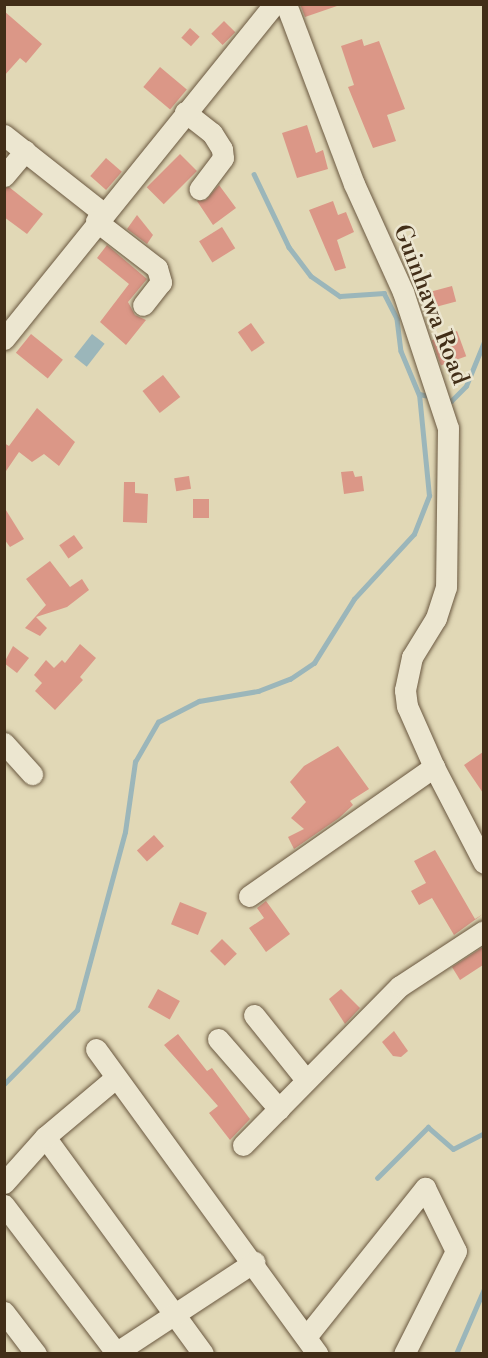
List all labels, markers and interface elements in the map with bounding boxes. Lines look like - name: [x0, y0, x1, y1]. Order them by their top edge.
- street label: Guinhawa Road: [386, 221, 474, 389]

